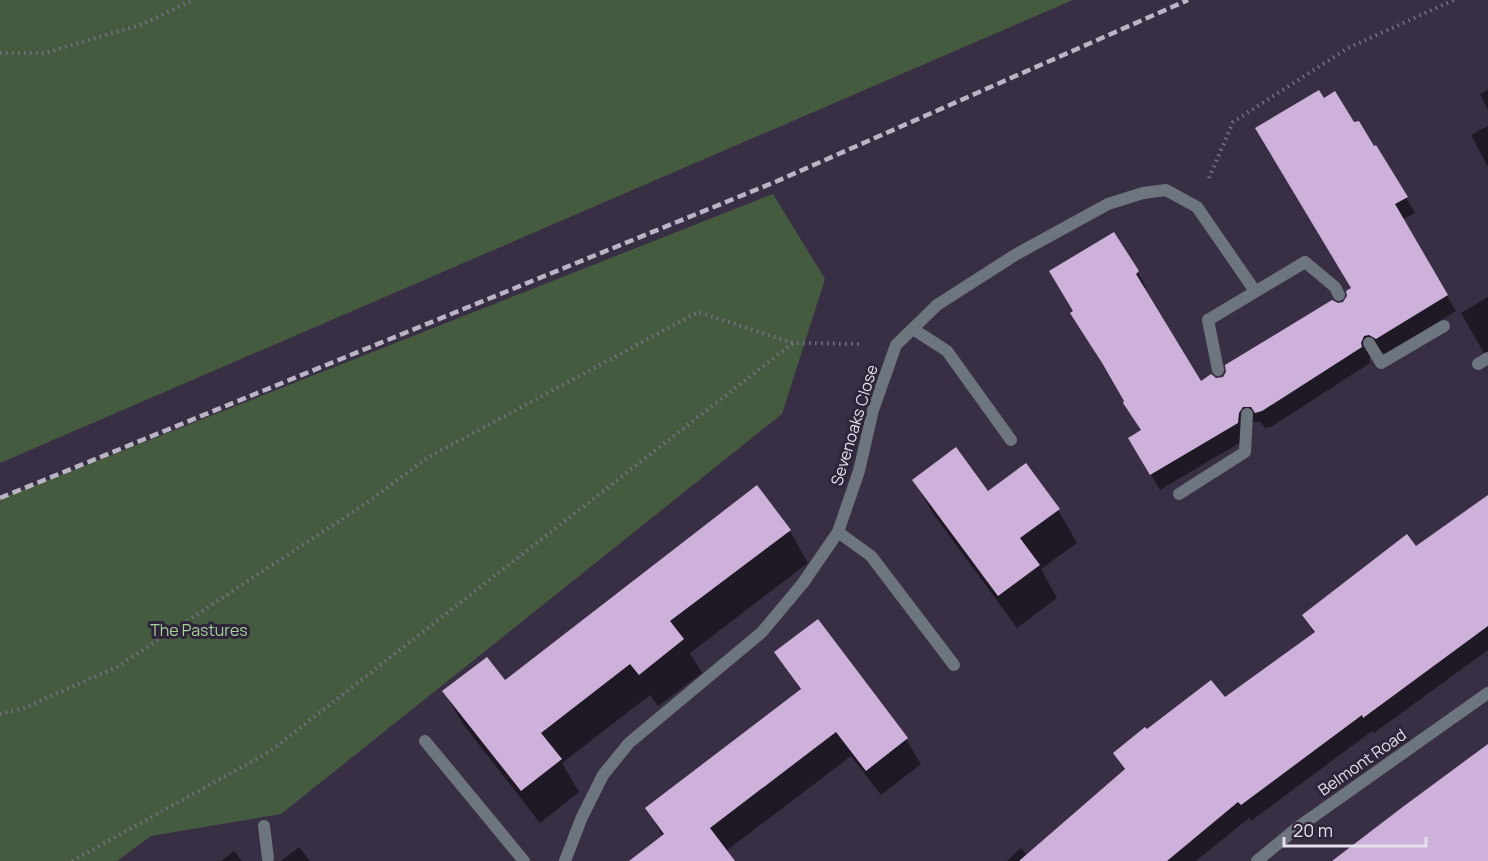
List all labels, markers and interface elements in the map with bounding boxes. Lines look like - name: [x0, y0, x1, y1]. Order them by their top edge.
- street label: Sevenoaks Close: [825, 362, 883, 488]
- park label: The Pastures: [150, 619, 248, 641]
- street label: Belmont Road: [1314, 723, 1410, 801]
- scale bar: [1284, 810, 1426, 848]
- text: 20 m: [1293, 818, 1333, 842]

